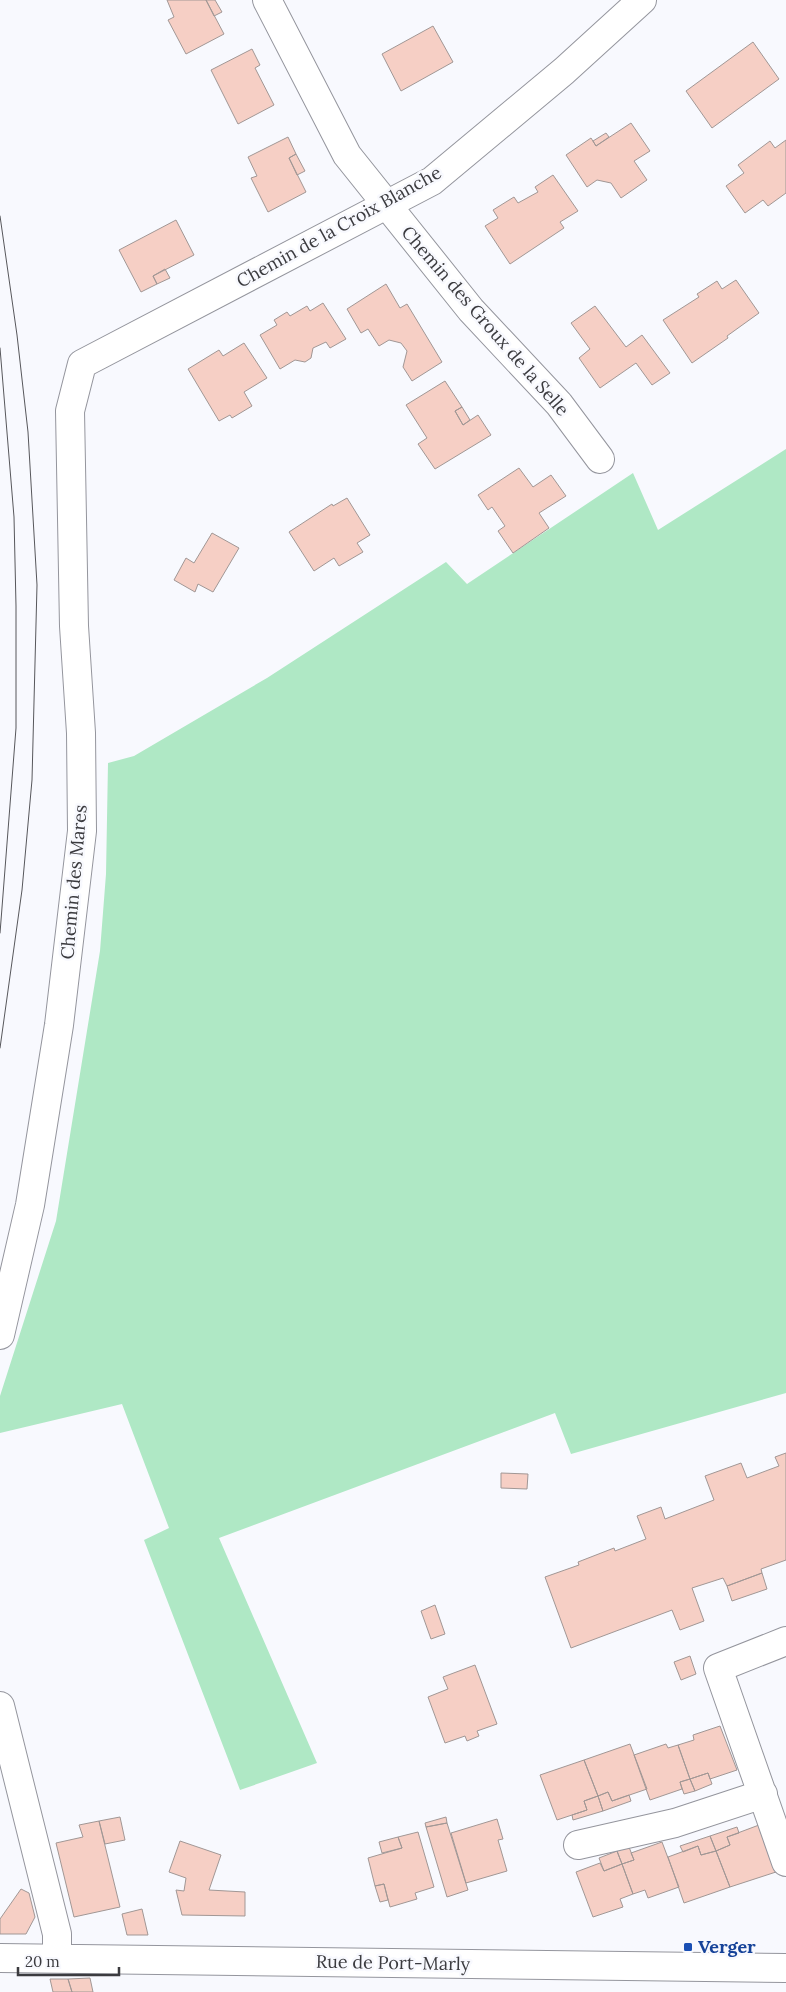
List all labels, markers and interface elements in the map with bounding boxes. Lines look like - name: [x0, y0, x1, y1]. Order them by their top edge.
- street label: Chemin de la Croix Blanche: [232, 161, 445, 292]
- street label: Chemin des Groux de la Selle: [397, 221, 574, 421]
- street label: Chemin des Mares: [55, 804, 92, 960]
- place label: Verger: [698, 1935, 756, 1958]
- marker: Verger: [682, 1941, 694, 1953]
- scale bar: [18, 1944, 119, 1976]
- street label: Rue de Port-Marly: [316, 1950, 471, 1975]
- text: 20 m: [25, 1952, 60, 1971]

